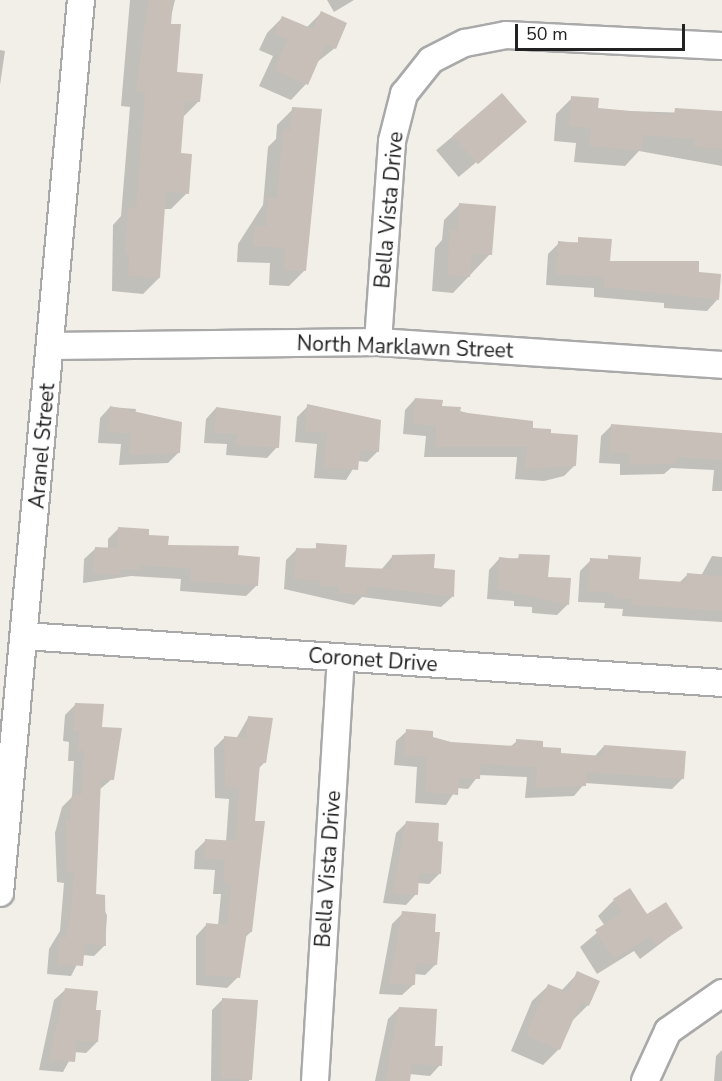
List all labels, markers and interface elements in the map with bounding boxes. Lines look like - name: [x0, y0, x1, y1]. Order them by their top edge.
- scale bar: [518, 12, 688, 50]
- text: 50 m: [526, 22, 568, 46]
- street label: Bella Vista Drive: [370, 131, 408, 289]
- street label: North Marklawn Street: [296, 331, 514, 363]
- street label: Aranel Street: [24, 382, 60, 510]
- street label: Coronet Drive: [307, 643, 439, 677]
- street label: Bella Vista Drive: [310, 790, 346, 948]

